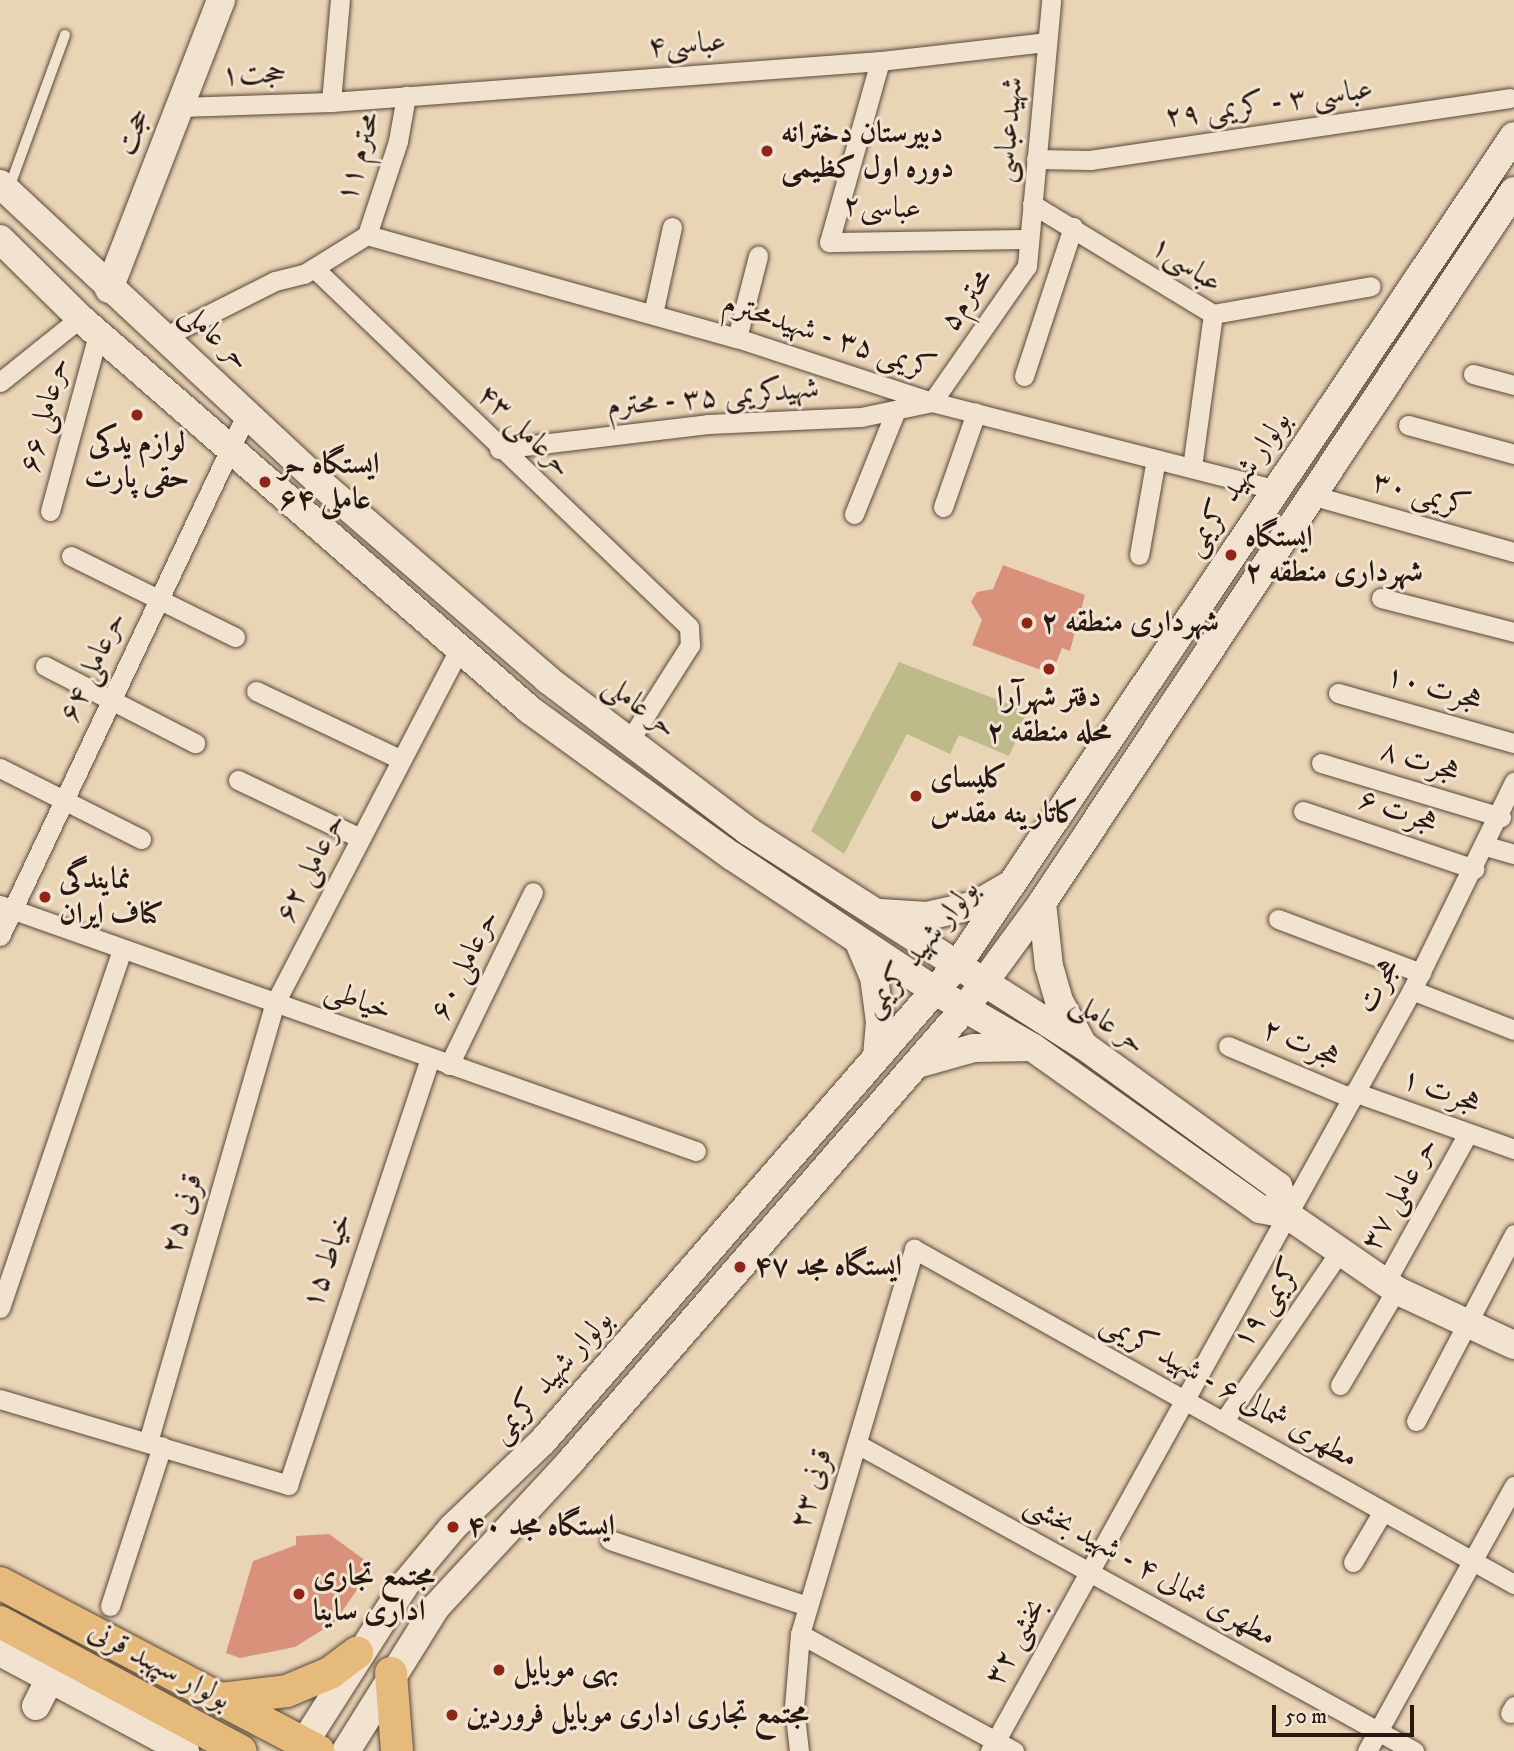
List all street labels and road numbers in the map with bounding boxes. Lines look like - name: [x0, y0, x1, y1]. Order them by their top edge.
- street label: عباسی۴: [647, 24, 727, 66]
- street label: حجت۱: [221, 56, 287, 94]
- street label: عباسی ۳ - کریمی ۲۹: [1163, 72, 1375, 136]
- street label: شهیدعباسی: [986, 75, 1032, 185]
- street label: حجت: [109, 103, 159, 161]
- street label: محترم ۱۱: [329, 108, 389, 206]
- street label: عباسی۲: [842, 188, 922, 228]
- street label: عباسی۱: [1143, 228, 1229, 302]
- street label: محترم۵: [933, 262, 1001, 338]
- street label: کریمی ۳۵ - شهیدمحترم: [718, 286, 940, 388]
- street label: حر عاملی: [172, 296, 258, 378]
- street label: حرعاملی ۶۶: [12, 353, 78, 477]
- street label: شهیدکریمی ۳۵ - محترم: [605, 371, 821, 425]
- street label: حرعاملی ۴۳: [469, 377, 579, 485]
- street label: بولوار شهید کریمی: [1176, 405, 1300, 563]
- street label: کریمی ۳۰: [1368, 464, 1474, 526]
- street label: حرعاملی ۶۴: [52, 606, 134, 728]
- street label: هجرت ۱۰: [1381, 658, 1487, 720]
- street label: حر عاملی: [596, 668, 684, 746]
- street label: هجرت ۸: [1376, 733, 1464, 791]
- street label: هجرت ۶: [1354, 782, 1442, 842]
- street label: حرعاملی ۶۲: [268, 807, 354, 929]
- street label: بولوار شهید کریمی: [854, 873, 988, 1025]
- street label: حرعاملی ۶۰: [423, 904, 507, 1026]
- street label: هجرت: [1349, 952, 1409, 1020]
- street label: خیاطی: [320, 972, 396, 1030]
- street label: حر عاملی: [1064, 985, 1152, 1063]
- street label: هجرت ۲: [1256, 1012, 1346, 1076]
- street label: هجرت ۱: [1397, 1061, 1485, 1123]
- street label: حر عاملی ۳۷: [1354, 1131, 1446, 1257]
- street label: قرنی ۲۵: [154, 1169, 212, 1259]
- street label: خیاط ۱۵: [295, 1208, 361, 1314]
- street label: کریمی ۱۹: [1225, 1252, 1311, 1356]
- street label: بولوار شهید کریمی: [483, 1303, 621, 1451]
- street label: مطهری شمالی ۶ - شهید کریمی: [1094, 1305, 1364, 1477]
- street label: قرنی ۲۳: [783, 1444, 841, 1534]
- street label: مطهری شمالی ۴ - شهید بخشی: [1018, 1487, 1282, 1655]
- street label: بخشی ۳۲: [977, 1592, 1055, 1692]
- street label: بولوار سپهبد قرنی: [82, 1613, 236, 1719]

